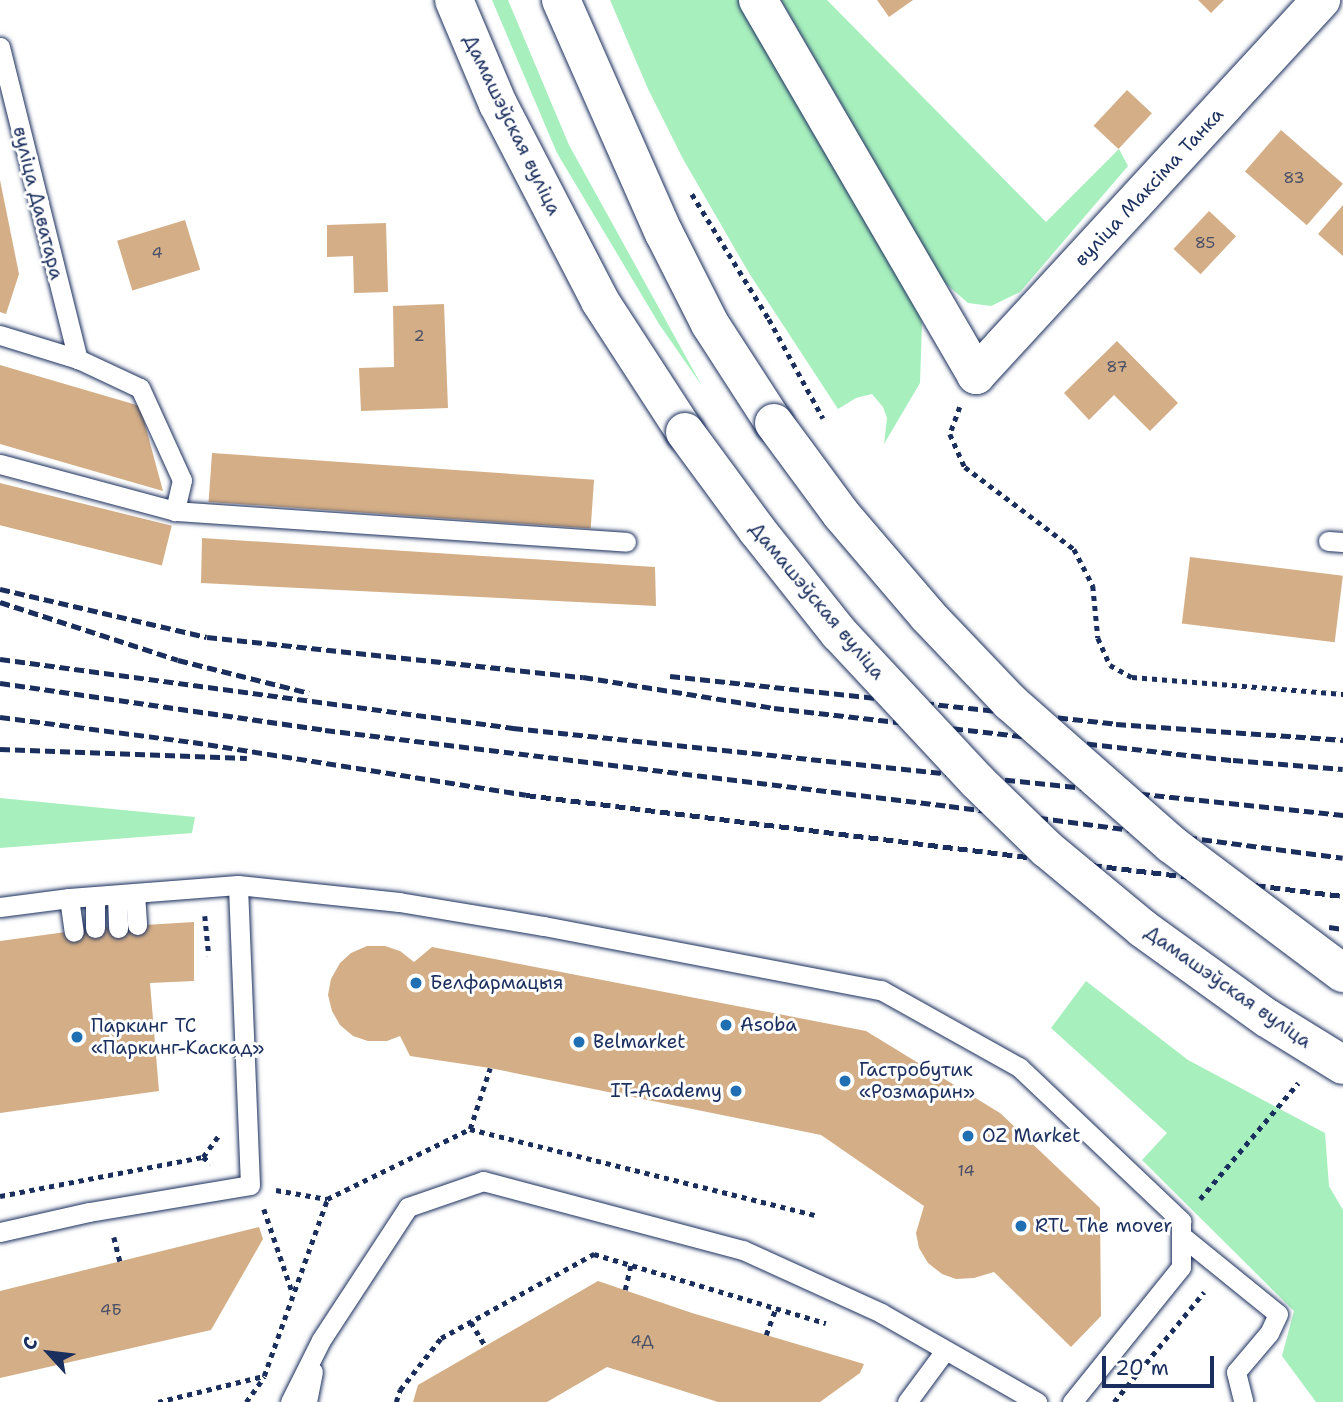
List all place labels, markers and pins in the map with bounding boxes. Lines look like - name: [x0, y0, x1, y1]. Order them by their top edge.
- place label: Белфармацыя: [430, 972, 563, 994]
- marker: Белфармацыя: [408, 975, 424, 991]
- place label: Asoba: [740, 1014, 797, 1036]
- place label: Паркинг ТС «Паркинг-Каскад»: [91, 1015, 264, 1059]
- marker: Asoba: [718, 1017, 734, 1033]
- marker: Паркинг ТС «Паркинг-Каскад»: [69, 1029, 85, 1045]
- place label: Belmarket: [593, 1031, 686, 1053]
- marker: Belmarket: [571, 1034, 587, 1050]
- place label: Гастробутик «Розмарин»: [859, 1059, 975, 1103]
- marker: Гастробутик «Розмарин»: [837, 1073, 853, 1089]
- place label: IT-Academy: [610, 1080, 722, 1102]
- marker: IT-Academy: [728, 1083, 744, 1099]
- place label: OZ Market: [982, 1125, 1081, 1147]
- marker: OZ Market: [960, 1128, 976, 1144]
- place label: RTL The mover: [1035, 1215, 1172, 1237]
- marker: RTL The mover: [1013, 1218, 1029, 1234]

